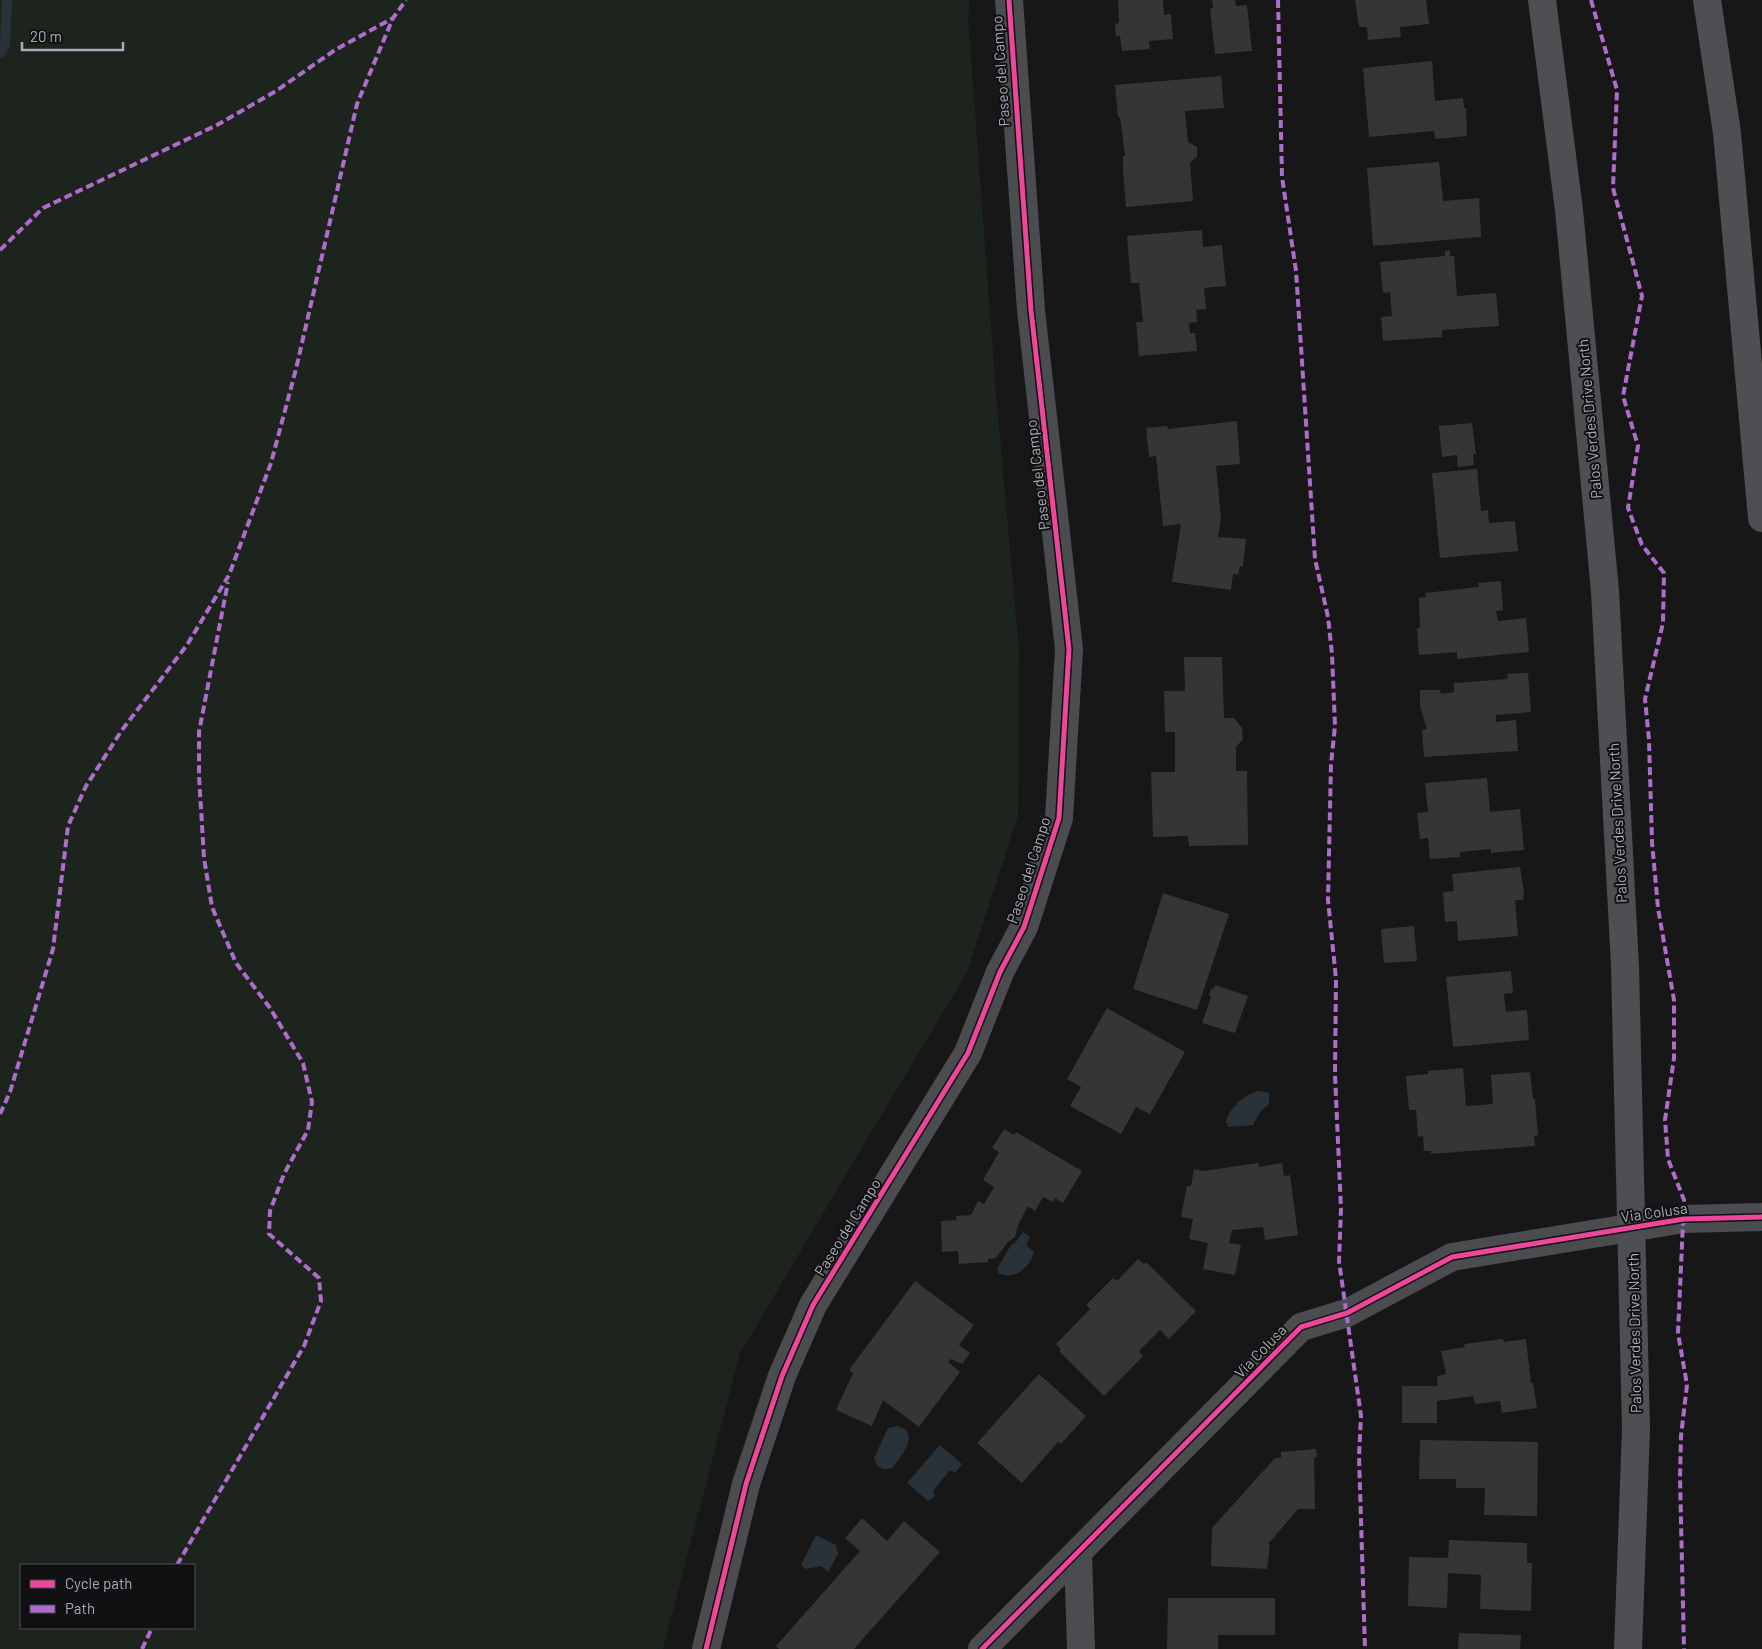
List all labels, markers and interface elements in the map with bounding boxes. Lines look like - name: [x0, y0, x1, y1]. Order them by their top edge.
- street label: Paseo del Campo: [987, 15, 1013, 127]
- scale bar: [22, 20, 124, 52]
- text: 20 m: [30, 27, 62, 45]
- street label: Palos Verdes Drive North: [1573, 338, 1605, 500]
- street label: Paseo del Campo: [1021, 419, 1053, 531]
- street label: Palos Verdes Drive North: [1604, 743, 1630, 903]
- street label: Paseo del Campo: [1002, 814, 1054, 926]
- street label: Paseo del Campo: [810, 1175, 884, 1279]
- street label: Via Colusa: [1620, 1198, 1688, 1226]
- street label: Palos Verdes Drive North: [1624, 1253, 1644, 1413]
- street label: Via Colusa: [1230, 1321, 1290, 1381]
- legend: [20, 1564, 195, 1629]
- text: Cycle path: [65, 1574, 132, 1592]
- text: Path: [65, 1599, 95, 1617]

